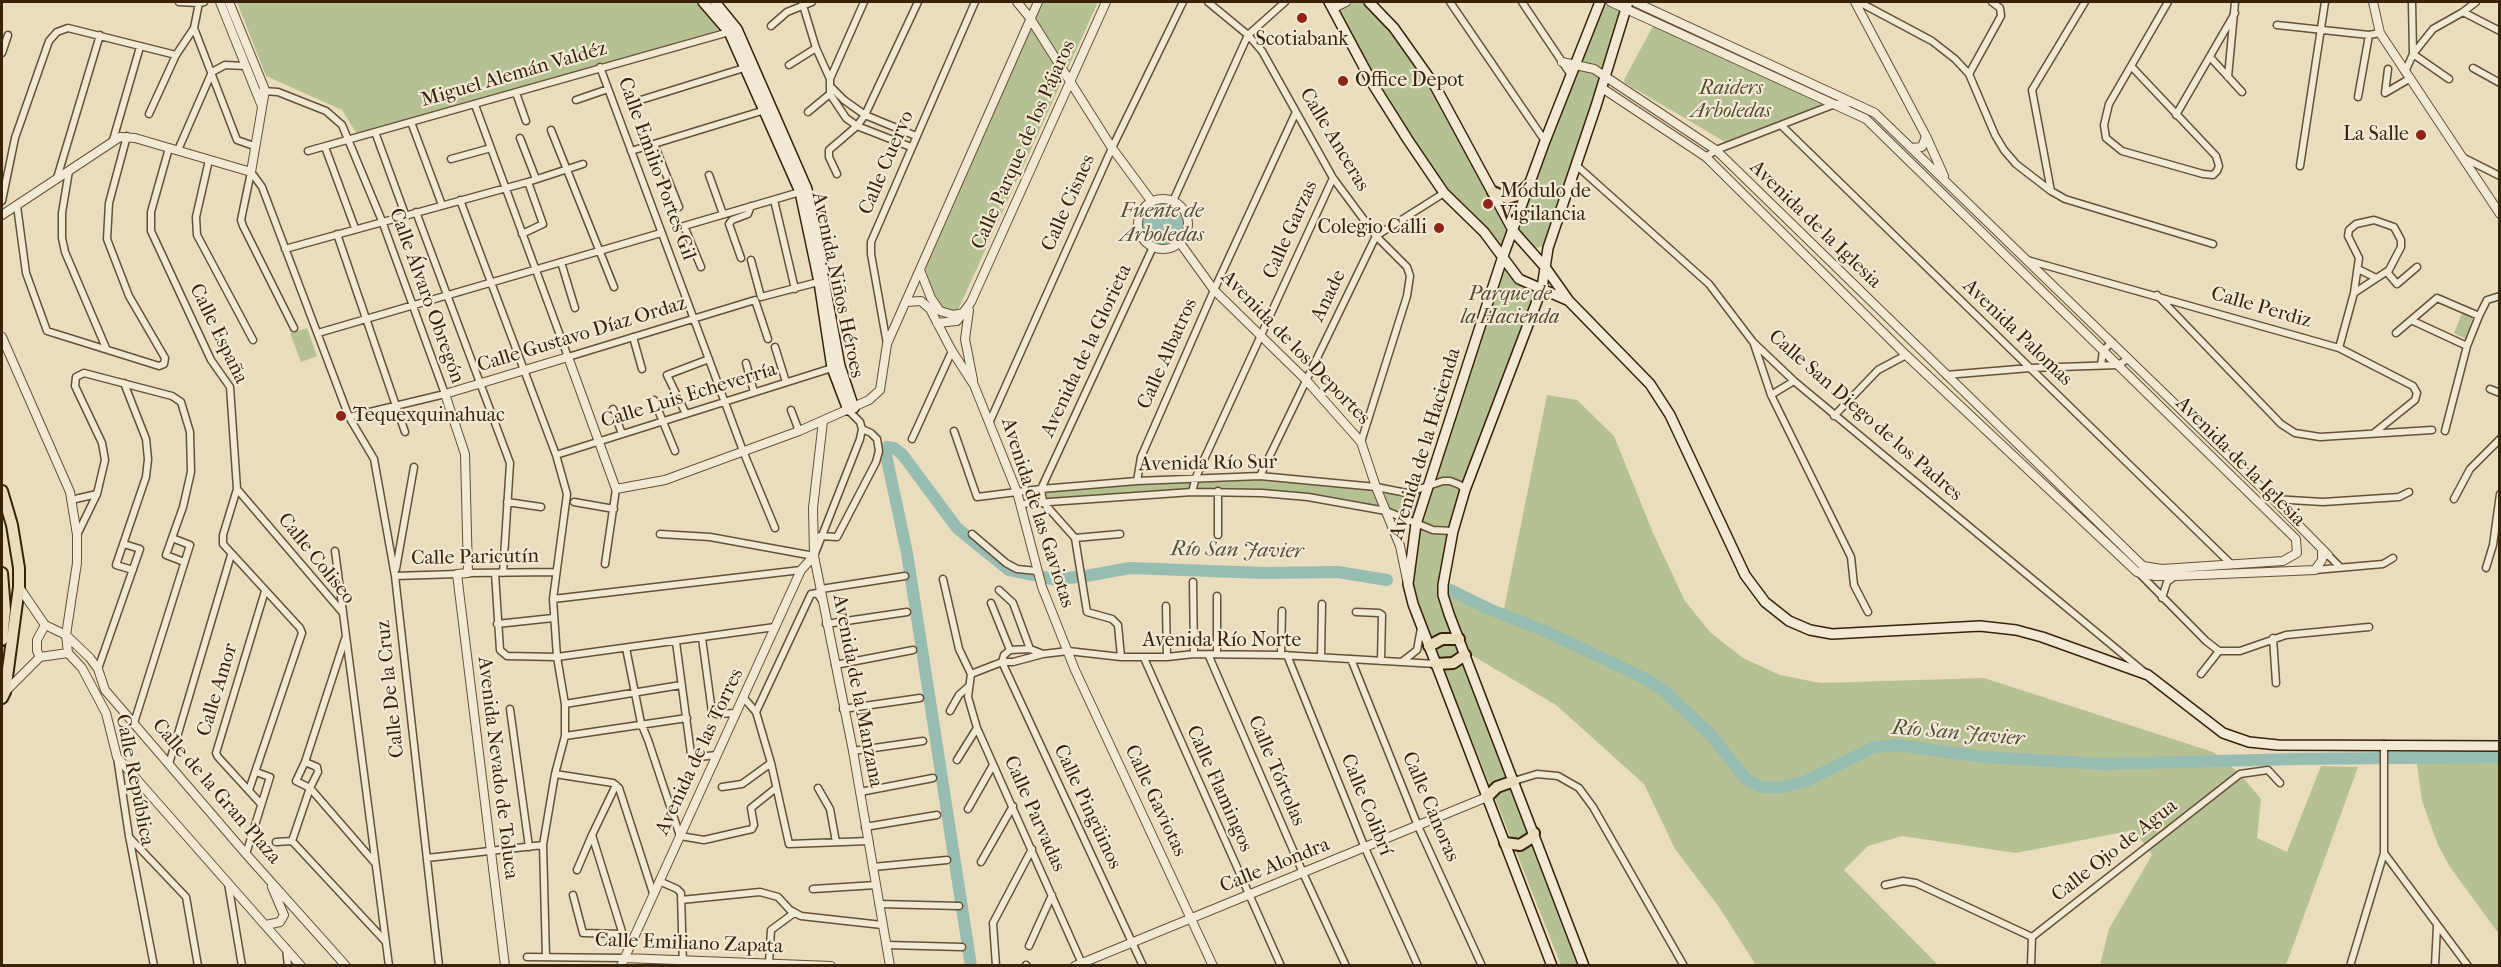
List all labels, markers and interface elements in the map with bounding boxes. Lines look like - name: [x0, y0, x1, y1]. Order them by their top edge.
- marker: Scotiabank: [1295, 11, 1309, 25]
- place label: Scotiabank: [1255, 28, 1349, 52]
- street label: Miguel Alemán Valdéz: [418, 37, 610, 113]
- street label: Calle Parque de los Pájaros: [967, 37, 1081, 253]
- place label: Office Depot: [1355, 69, 1465, 93]
- street label: Calle Emilio Portes Gil: [612, 74, 700, 264]
- marker: Office Depot: [1336, 74, 1350, 88]
- park label: Raiders Arboledas: [1691, 77, 1771, 124]
- street label: Calle Anceras: [1294, 84, 1374, 196]
- street label: Calle Cuervo: [854, 107, 920, 219]
- place label: La Salle: [2343, 123, 2409, 147]
- marker: La Salle: [2414, 128, 2428, 142]
- street label: Calle Cisnes: [1037, 151, 1101, 255]
- street label: Avenida de la Iglesia: [1744, 156, 1886, 294]
- street label: Calle Garzas: [1259, 177, 1323, 283]
- place label: Módulo de Vigilancia: [1500, 180, 1591, 227]
- street label: Avenida Niños Héroes: [806, 190, 868, 380]
- marker: Módulo de Vigilancia: [1481, 197, 1495, 211]
- water label: Fuente de Arboledas: [1120, 199, 1204, 249]
- street label: Calle Álvaro Obregón: [383, 205, 469, 387]
- place label: Colegio Calli: [1318, 216, 1427, 240]
- marker: Colegio Calli: [1432, 221, 1446, 235]
- street label: Avenida de la Glorieta: [1036, 261, 1138, 441]
- street label: Avenida de los Deportes: [1215, 266, 1375, 430]
- street label: Anade: [1306, 266, 1352, 326]
- street label: Avenida Palomas: [1957, 274, 2077, 392]
- street label: Calle España: [183, 280, 253, 388]
- street label: Calle Perdiz: [2208, 282, 2314, 334]
- park label: Parque de la Hacienda: [1461, 283, 1559, 330]
- street label: Calle Gustavo Díaz Ordaz: [475, 292, 689, 378]
- street label: Calle Albatros: [1133, 295, 1203, 413]
- street label: Calle San Diego de los Padres: [1763, 325, 1967, 507]
- street label: Avenida de la Hacienda: [1385, 345, 1467, 543]
- street label: Calle Luis Echeverría: [598, 358, 780, 434]
- street label: Avenida de la Iglesia: [2170, 392, 2310, 532]
- place label: Tequexquinahuac: [353, 404, 505, 428]
- marker: Tequexquinahuac: [334, 409, 348, 423]
- street label: Avenida de las Gaviotas: [995, 415, 1079, 611]
- street label: Avenida Río Sur: [1138, 451, 1278, 477]
- street label: Calle Coliseo: [272, 509, 360, 609]
- water label: Río San Javier: [1170, 537, 1304, 565]
- street label: Calle Paricutín: [411, 545, 539, 571]
- street label: Avenida de la Manzana: [827, 592, 887, 790]
- street label: Calle De la Cruz: [372, 619, 410, 759]
- street label: Avenida Río Norte: [1143, 629, 1301, 653]
- street label: Calle Amor: [193, 641, 243, 739]
- street label: Avenida Nevado de Toluca: [471, 655, 523, 881]
- street label: Avenida de las Torres: [651, 665, 749, 839]
- street label: Calle República: [109, 712, 159, 848]
- street label: Calle Tórtolas: [1242, 712, 1310, 830]
- street label: Calle de la Gran Plaza: [146, 714, 286, 870]
- water label: Río San Javier: [1891, 716, 2025, 752]
- street label: Calle Flamingos: [1180, 722, 1258, 856]
- street label: Calle Pingüinos: [1048, 741, 1126, 873]
- street label: Calle Gaviotas: [1119, 741, 1191, 861]
- street label: Calle Canoras: [1396, 748, 1464, 866]
- street label: Calle Colibrí: [1335, 751, 1397, 859]
- street label: Calle Parvadas: [998, 752, 1070, 876]
- street label: Calle Ojo de Agua: [2047, 795, 2183, 907]
- street label: Calle Alondra: [1217, 833, 1333, 899]
- street label: Calle Emiliano Zapata: [594, 929, 784, 959]

